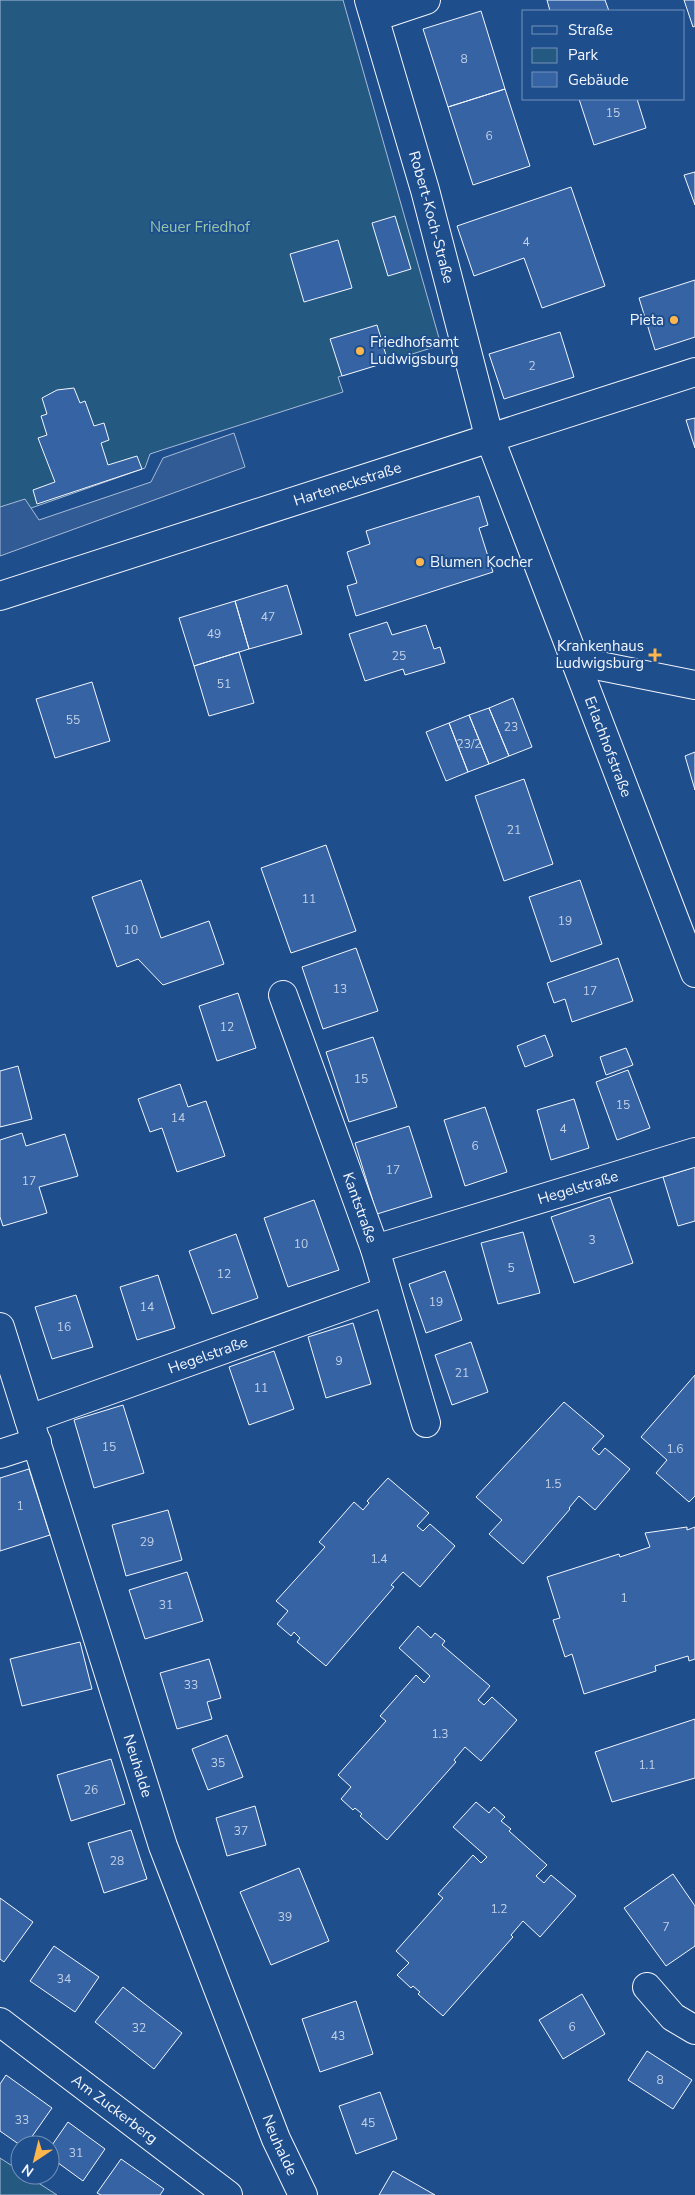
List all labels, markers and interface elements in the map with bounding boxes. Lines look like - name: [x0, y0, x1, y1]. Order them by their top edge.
- legend: [522, 10, 685, 100]
- text: Straße: [568, 20, 613, 40]
- text: Park: [568, 45, 598, 65]
- house number: 8: [460, 51, 468, 67]
- text: Gebäude: [568, 70, 629, 90]
- house number: 15: [606, 105, 620, 121]
- house number: 6: [485, 128, 493, 144]
- street label: Robert-Koch-Straße: [404, 149, 459, 285]
- park label: Neuer Friedhof: [150, 217, 251, 237]
- house number: 4: [522, 234, 530, 250]
- place label: Pieta: [630, 310, 664, 330]
- marker: Pieta: [668, 314, 680, 326]
- place label: Friedhofsamt Ludwigsburg: [370, 332, 459, 369]
- marker: Friedhofsamt Ludwigsburg: [354, 345, 366, 357]
- house number: 2: [528, 358, 536, 374]
- street label: Harteneckstraße: [291, 457, 404, 511]
- place label: Blumen Kocher: [430, 552, 533, 572]
- marker: Blumen Kocher: [414, 556, 426, 568]
- house number: 47: [261, 609, 275, 625]
- house number: 49: [207, 626, 221, 642]
- place label: Krankenhaus Ludwigsburg: [556, 636, 644, 673]
- house number: 25: [392, 648, 406, 664]
- marker: Krankenhaus Ludwigsburg: [648, 648, 662, 662]
- house number: 51: [217, 676, 231, 692]
- street label: Erlachhofstraße: [580, 693, 637, 800]
- house number: 55: [66, 712, 80, 728]
- house number: 23: [504, 719, 518, 735]
- house number: 23/2: [457, 736, 482, 752]
- house number: 21: [507, 822, 521, 838]
- house number: 11: [302, 891, 316, 907]
- house number: 19: [558, 913, 572, 929]
- house number: 10: [124, 922, 138, 938]
- house number: 13: [333, 981, 347, 997]
- house number: 17: [583, 983, 597, 999]
- house number: 12: [220, 1019, 234, 1035]
- house number: 15: [354, 1071, 368, 1087]
- house number: 15: [616, 1097, 630, 1113]
- house number: 14: [171, 1110, 185, 1126]
- house number: 4: [559, 1121, 567, 1137]
- house number: 6: [471, 1138, 479, 1154]
- house number: 17: [386, 1162, 400, 1178]
- street label: Hegelstraße: [535, 1166, 621, 1209]
- street label: Kantstraße: [338, 1169, 382, 1246]
- house number: 17: [22, 1173, 36, 1189]
- house number: 3: [588, 1232, 596, 1248]
- house number: 10: [294, 1236, 308, 1252]
- house number: 5: [507, 1260, 515, 1276]
- house number: 12: [217, 1266, 231, 1282]
- house number: 19: [429, 1294, 443, 1310]
- house number: 14: [140, 1299, 154, 1315]
- house number: 16: [57, 1319, 71, 1335]
- street label: Hegelstraße: [165, 1332, 251, 1378]
- house number: 9: [335, 1353, 343, 1369]
- house number: 21: [455, 1365, 469, 1381]
- house number: 11: [254, 1380, 268, 1396]
- house number: 15: [102, 1439, 116, 1455]
- house number: 1.6: [666, 1441, 684, 1457]
- house number: 1.5: [544, 1476, 562, 1492]
- house number: 1: [16, 1498, 24, 1514]
- house number: 29: [140, 1534, 154, 1550]
- house number: 1.4: [370, 1551, 388, 1567]
- house number: 1: [620, 1590, 628, 1606]
- house number: 31: [159, 1597, 173, 1613]
- house number: 33: [184, 1677, 198, 1693]
- house number: 1.3: [431, 1726, 449, 1742]
- street label: Neuhalde: [119, 1732, 157, 1800]
- house number: 35: [211, 1755, 225, 1771]
- house number: 1.1: [638, 1757, 656, 1773]
- house number: 26: [84, 1782, 98, 1798]
- house number: 37: [234, 1823, 248, 1839]
- house number: 28: [110, 1853, 124, 1869]
- house number: 1.2: [490, 1901, 508, 1917]
- house number: 39: [278, 1909, 292, 1925]
- house number: 7: [662, 1919, 670, 1935]
- house number: 34: [57, 1971, 71, 1987]
- house number: 6: [568, 2019, 576, 2035]
- house number: 32: [132, 2020, 146, 2036]
- house number: 43: [331, 2028, 345, 2044]
- street label: Am Zuckerberg: [68, 2070, 162, 2148]
- house number: 8: [656, 2072, 664, 2088]
- house number: 33: [15, 2112, 29, 2128]
- street label: Neuhalde: [257, 2112, 302, 2179]
- house number: 45: [361, 2115, 375, 2131]
- north arrow: [10, 2135, 60, 2185]
- house number: 31: [69, 2145, 83, 2161]
- text: N: [18, 2159, 38, 2181]

